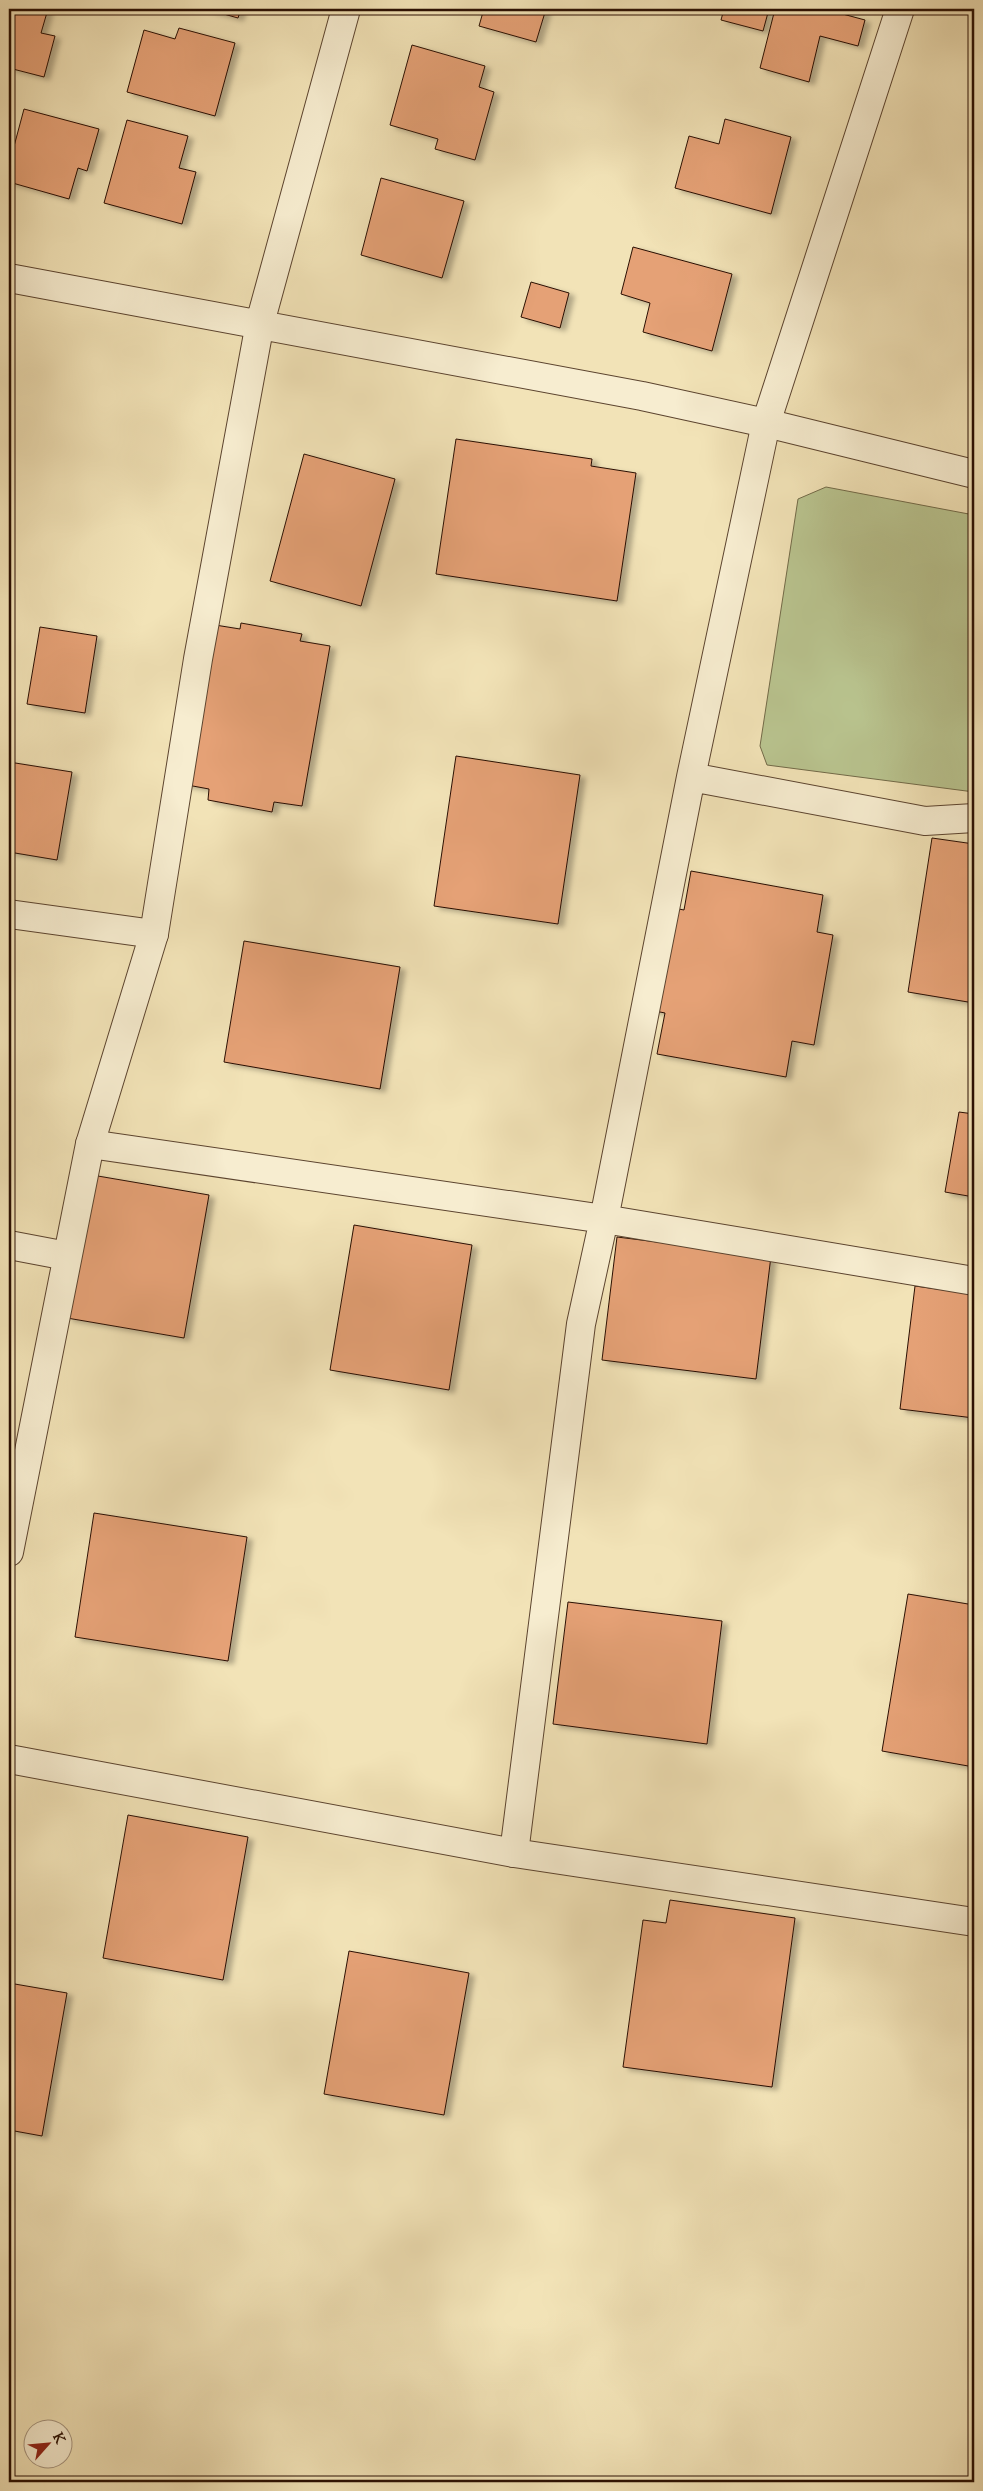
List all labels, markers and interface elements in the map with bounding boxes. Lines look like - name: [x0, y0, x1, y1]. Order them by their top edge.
- north arrow: [22, 2418, 72, 2468]
- text: K: [47, 2430, 69, 2449]

